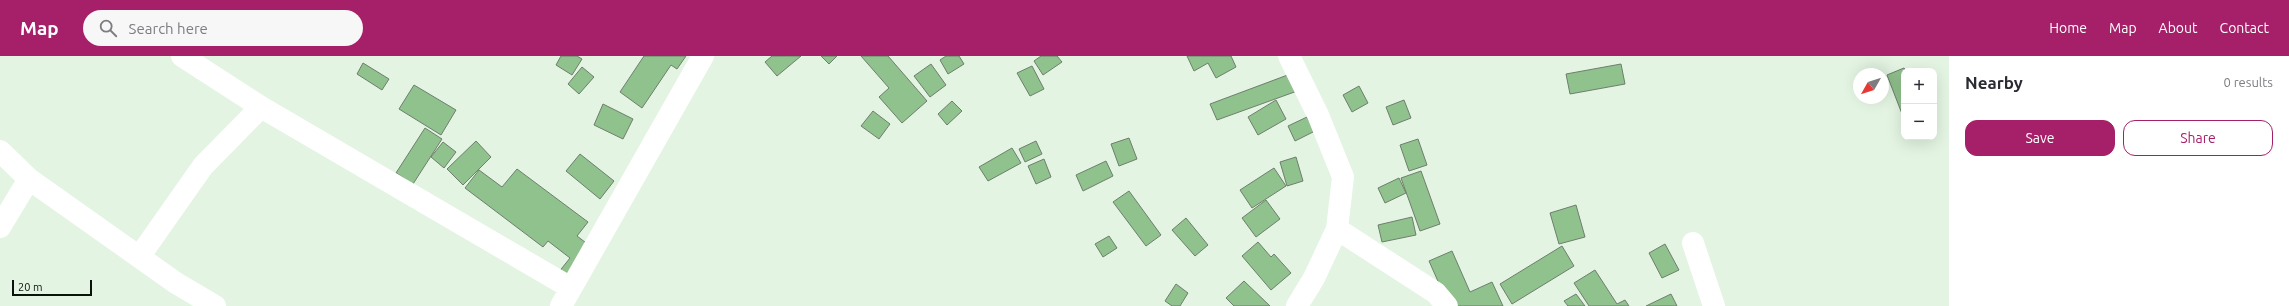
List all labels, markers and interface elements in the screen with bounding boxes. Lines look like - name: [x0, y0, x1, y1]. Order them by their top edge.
- search box: [83, 10, 363, 46]
- text: Map: [20, 17, 59, 39]
- icon: search: [97, 17, 119, 39]
- text: Search here: [129, 20, 208, 37]
- text: Home: [2049, 20, 2087, 36]
- text: Map: [2109, 20, 2137, 36]
- text: About: [2159, 20, 2198, 36]
- text: Contact: [2220, 20, 2269, 36]
- north arrow: [1853, 68, 1889, 104]
- map controls: [1901, 68, 1937, 140]
- button: +: [1901, 68, 1937, 104]
- text: Nearby: [1965, 73, 2023, 92]
- text: 0 results: [2223, 75, 2273, 89]
- button: −: [1901, 104, 1937, 140]
- button: Save: [1965, 120, 2115, 156]
- button: Share: [2123, 120, 2273, 156]
- scale bar: [12, 278, 92, 297]
- text: 20 m: [18, 281, 42, 293]

